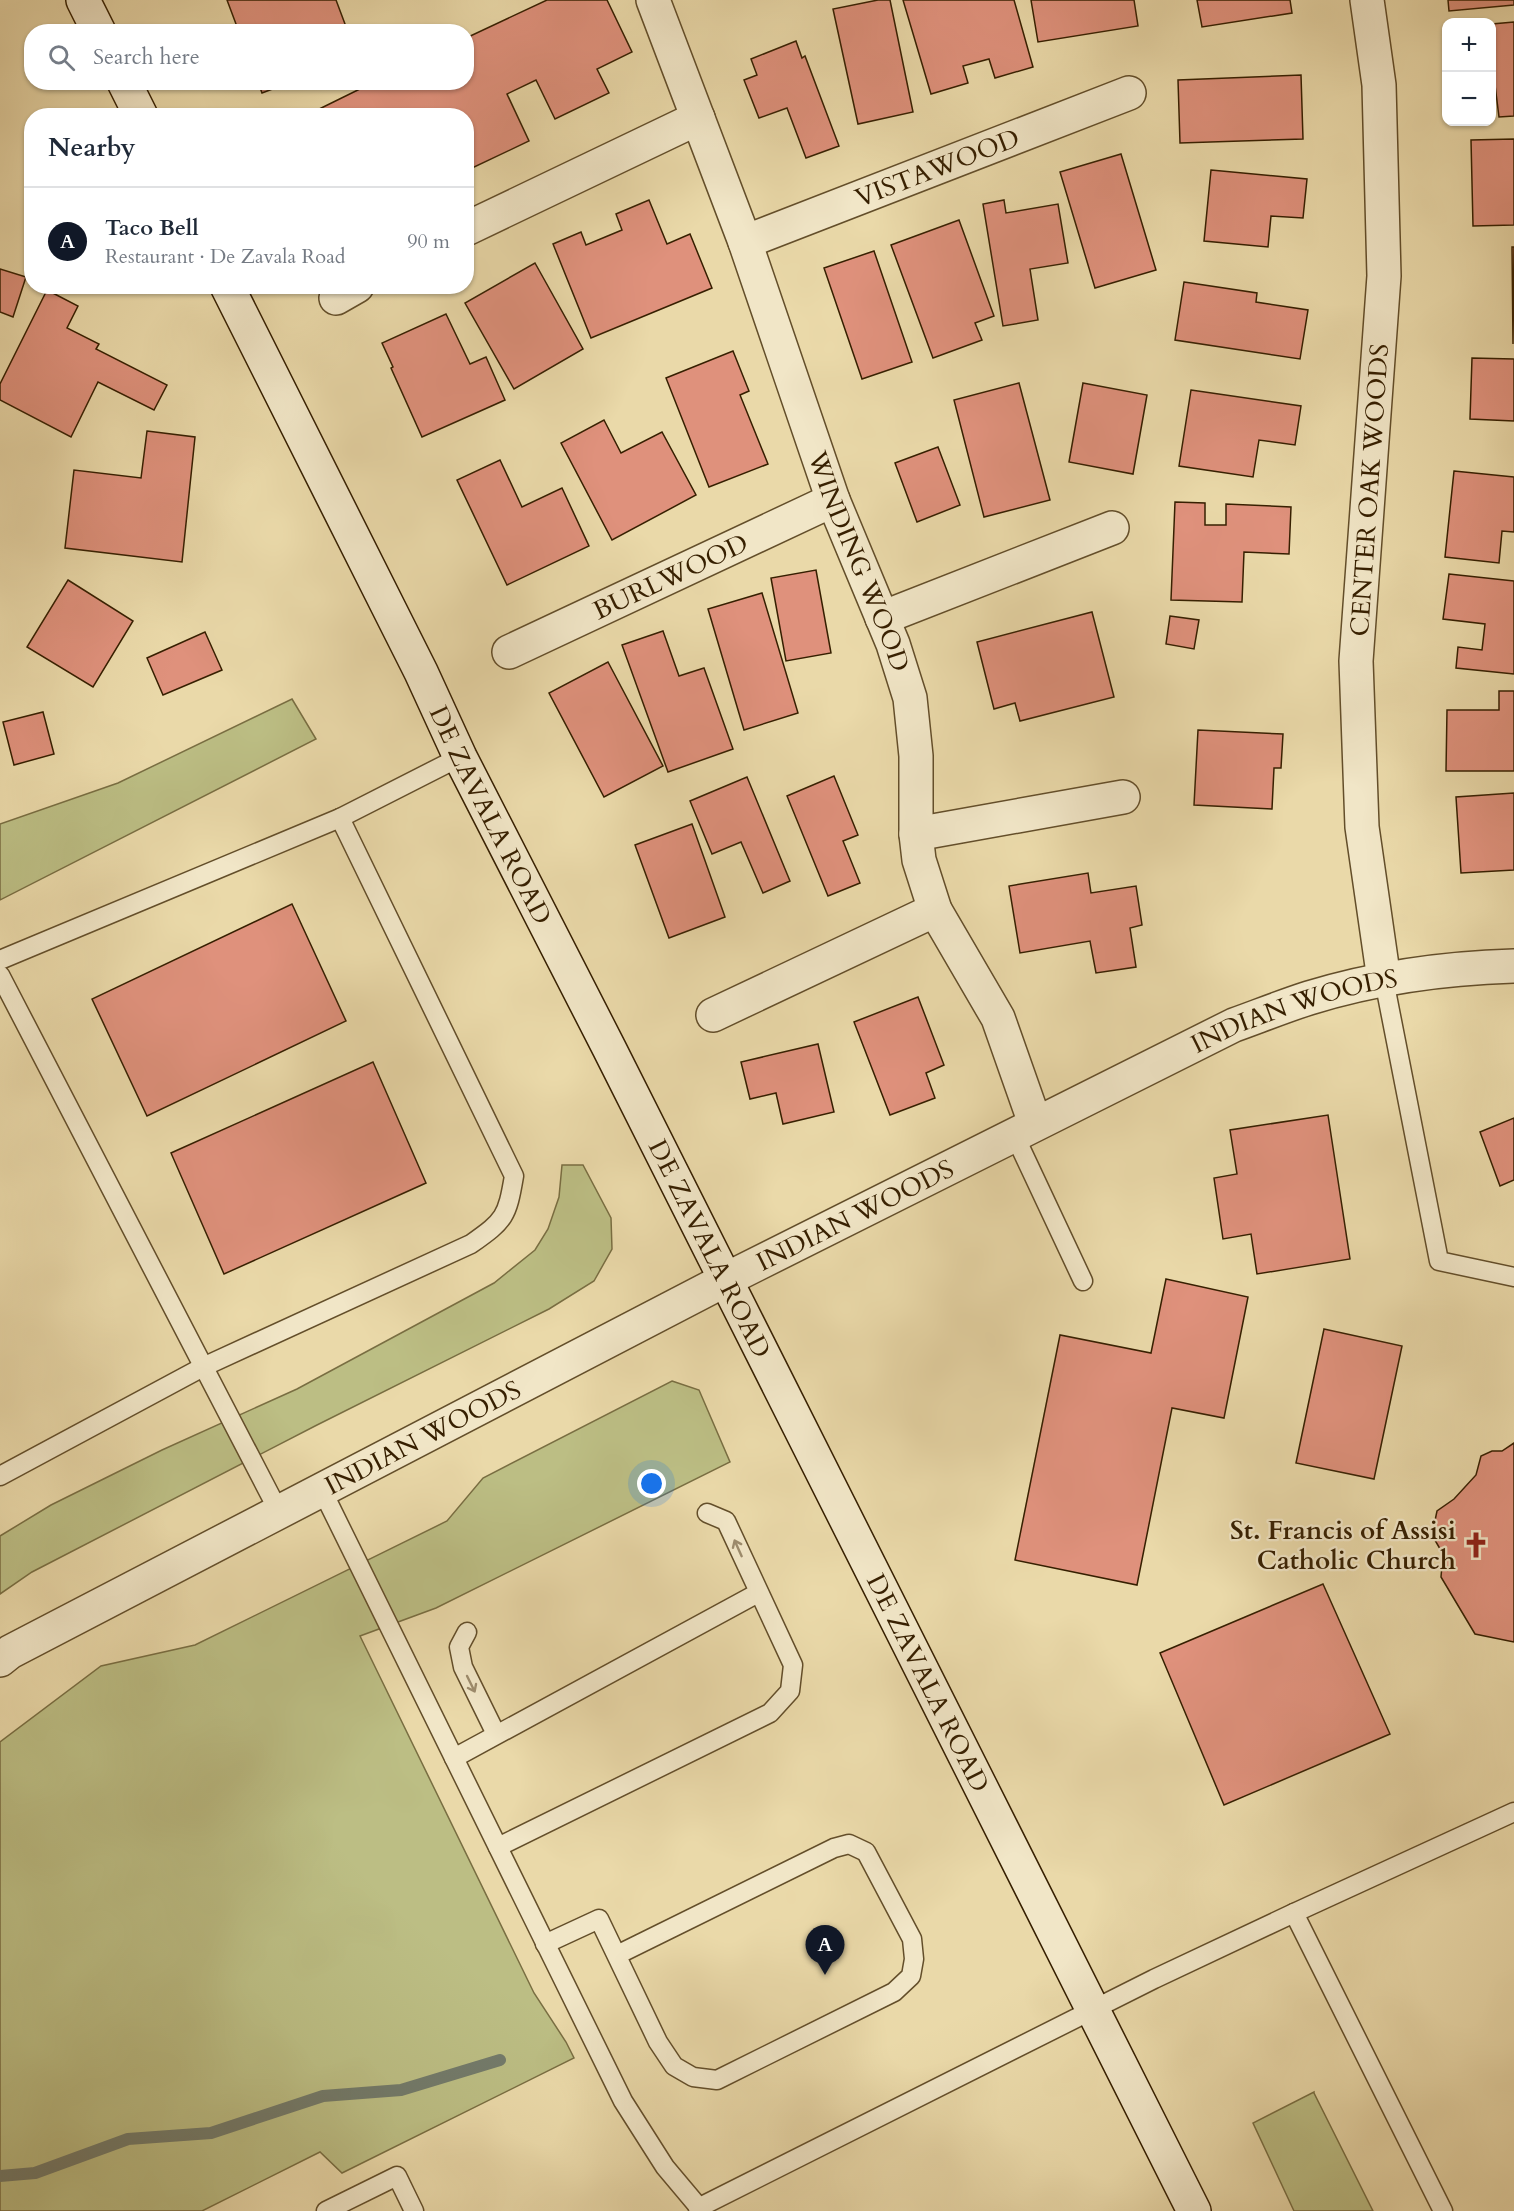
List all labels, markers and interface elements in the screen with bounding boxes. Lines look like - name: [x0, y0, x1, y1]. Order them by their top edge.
- map controls: [1442, 18, 1496, 126]
- button: +: [1442, 18, 1496, 72]
- search box: [24, 24, 474, 90]
- icon: search: [45, 41, 78, 74]
- text: Search here: [93, 42, 200, 72]
- button: −: [1442, 72, 1496, 126]
- street label: VISTAWOOD: [850, 120, 1024, 216]
- text: Nearby: [48, 130, 136, 165]
- text: Taco Bell: [105, 213, 199, 243]
- text: A: [60, 228, 75, 255]
- text: 90 m: [407, 228, 450, 255]
- text: Restaurant · De Zavala Road: [105, 243, 345, 270]
- street label: CENTER OAK WOODS: [1342, 343, 1397, 638]
- street label: WINDING WOOD: [799, 446, 918, 676]
- street label: BURLWOOD: [587, 525, 754, 628]
- street label: DE ZAVALA ROAD: [421, 700, 560, 930]
- street label: INDIAN WOODS: [1185, 961, 1400, 1062]
- street label: DE ZAVALA ROAD: [640, 1134, 779, 1364]
- street label: INDIAN WOODS: [750, 1151, 960, 1280]
- street label: INDIAN WOODS: [319, 1372, 527, 1503]
- your location: [637, 1469, 666, 1498]
- place label: St. Francis of Assisi Catholic Church: [1230, 1513, 1456, 1578]
- church icon: St. Francis of Assisi Catholic Church: [1461, 1530, 1491, 1560]
- one-way arrow: [732, 1539, 743, 1557]
- street label: DE ZAVALA ROAD: [858, 1568, 997, 1798]
- one-way arrow: [465, 1674, 477, 1692]
- pin: A: [806, 1926, 844, 1975]

